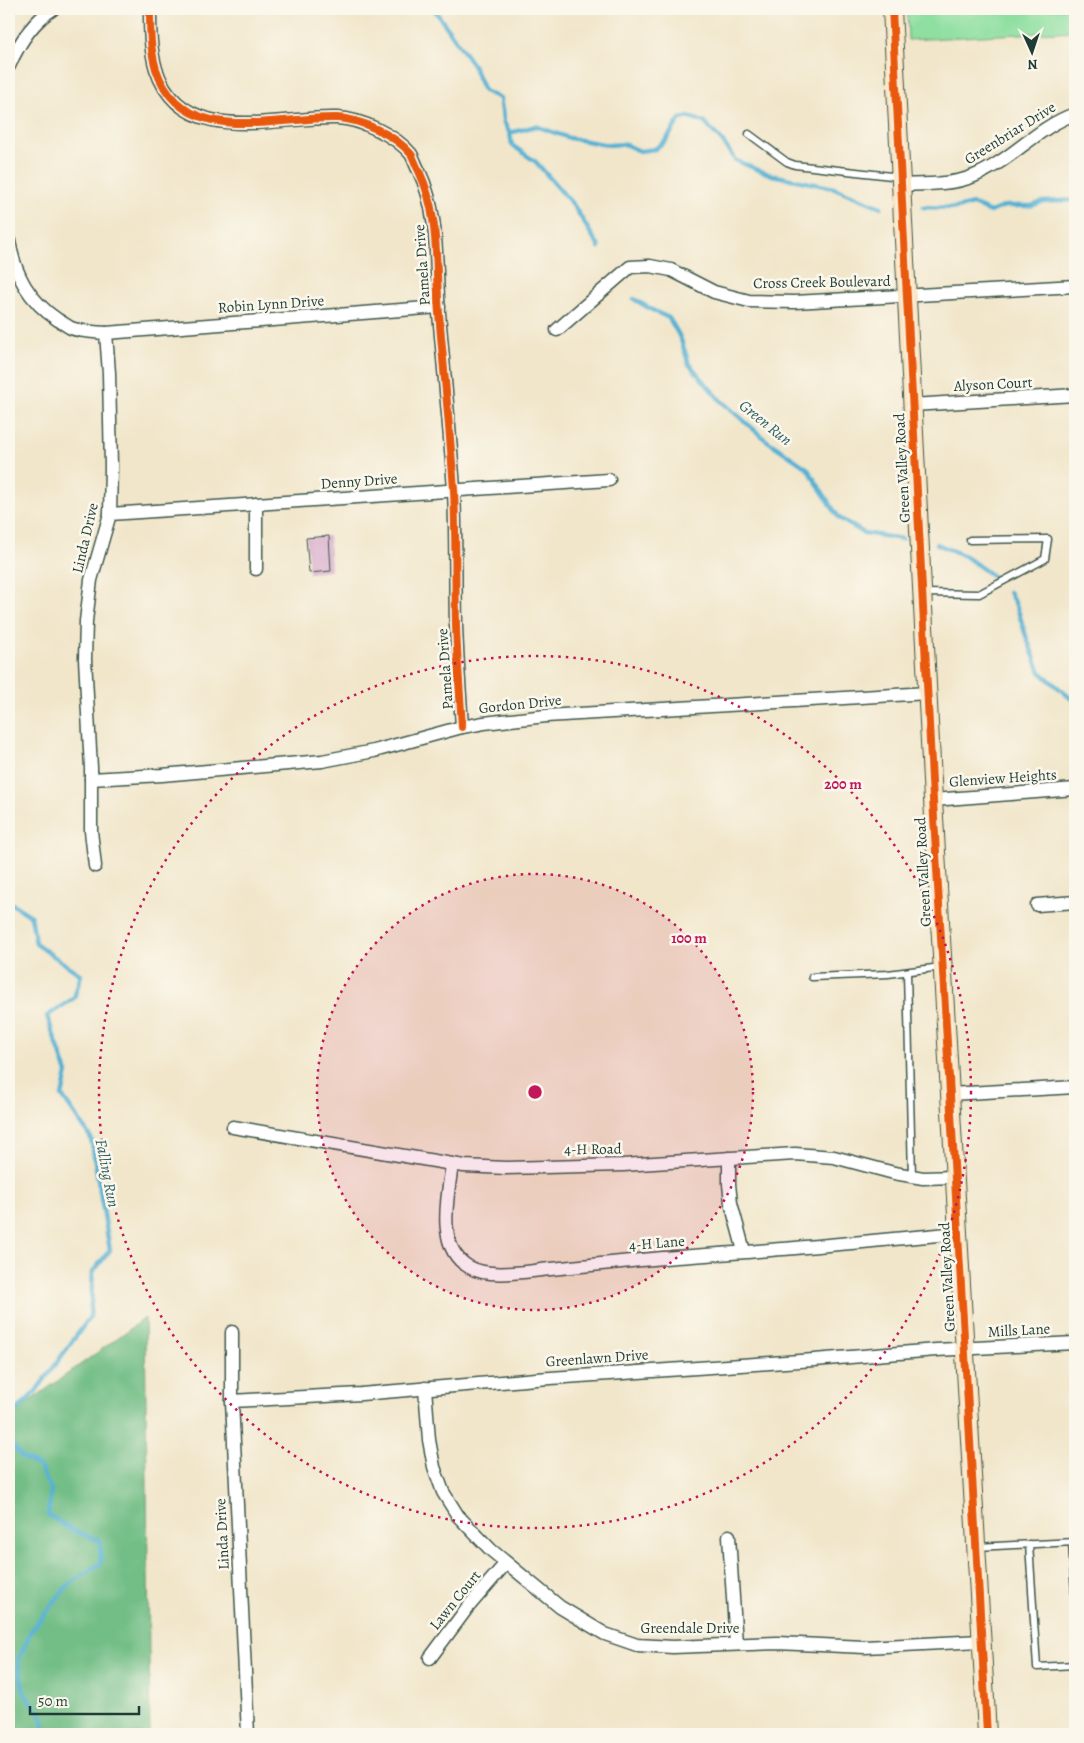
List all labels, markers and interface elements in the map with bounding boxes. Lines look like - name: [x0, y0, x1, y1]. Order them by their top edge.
- north arrow: [1006, 28, 1056, 78]
- text: N: [1027, 55, 1038, 74]
- street label: Greenbriar Drive: [961, 97, 1060, 169]
- street label: Pamela Drive: [409, 223, 435, 306]
- street label: Cross Creek Boulevard: [753, 271, 892, 293]
- street label: Robin Lynn Drive: [217, 290, 325, 318]
- street label: Alyson Court: [952, 372, 1033, 396]
- water label: Green Run: [734, 395, 796, 451]
- street label: Green Valley Road: [889, 412, 915, 523]
- street label: Denny Drive: [320, 468, 398, 494]
- street label: Linda Drive: [67, 501, 103, 575]
- street label: Pamela Drive: [432, 627, 458, 710]
- street label: Gordon Drive: [478, 690, 563, 718]
- street label: Glenview Heights: [949, 764, 1057, 792]
- text: 200 m: [824, 774, 862, 794]
- street label: Green Valley Road: [910, 816, 936, 927]
- text: 100 m: [671, 928, 707, 948]
- centre of rings: [526, 1083, 544, 1101]
- water label: Falling Run: [90, 1137, 124, 1209]
- street label: 4-H Road: [564, 1138, 623, 1160]
- street label: Green Valley Road: [934, 1221, 960, 1332]
- street label: 4-H Lane: [628, 1231, 686, 1255]
- street label: Mills Lane: [987, 1318, 1051, 1342]
- street label: Greenlawn Drive: [545, 1344, 649, 1372]
- street label: Linda Drive: [210, 1497, 234, 1570]
- street label: Lawn Court: [425, 1566, 485, 1634]
- street label: Greendale Drive: [640, 1618, 740, 1638]
- scale bar: [30, 1683, 139, 1715]
- text: 50 m: [38, 1691, 68, 1711]

